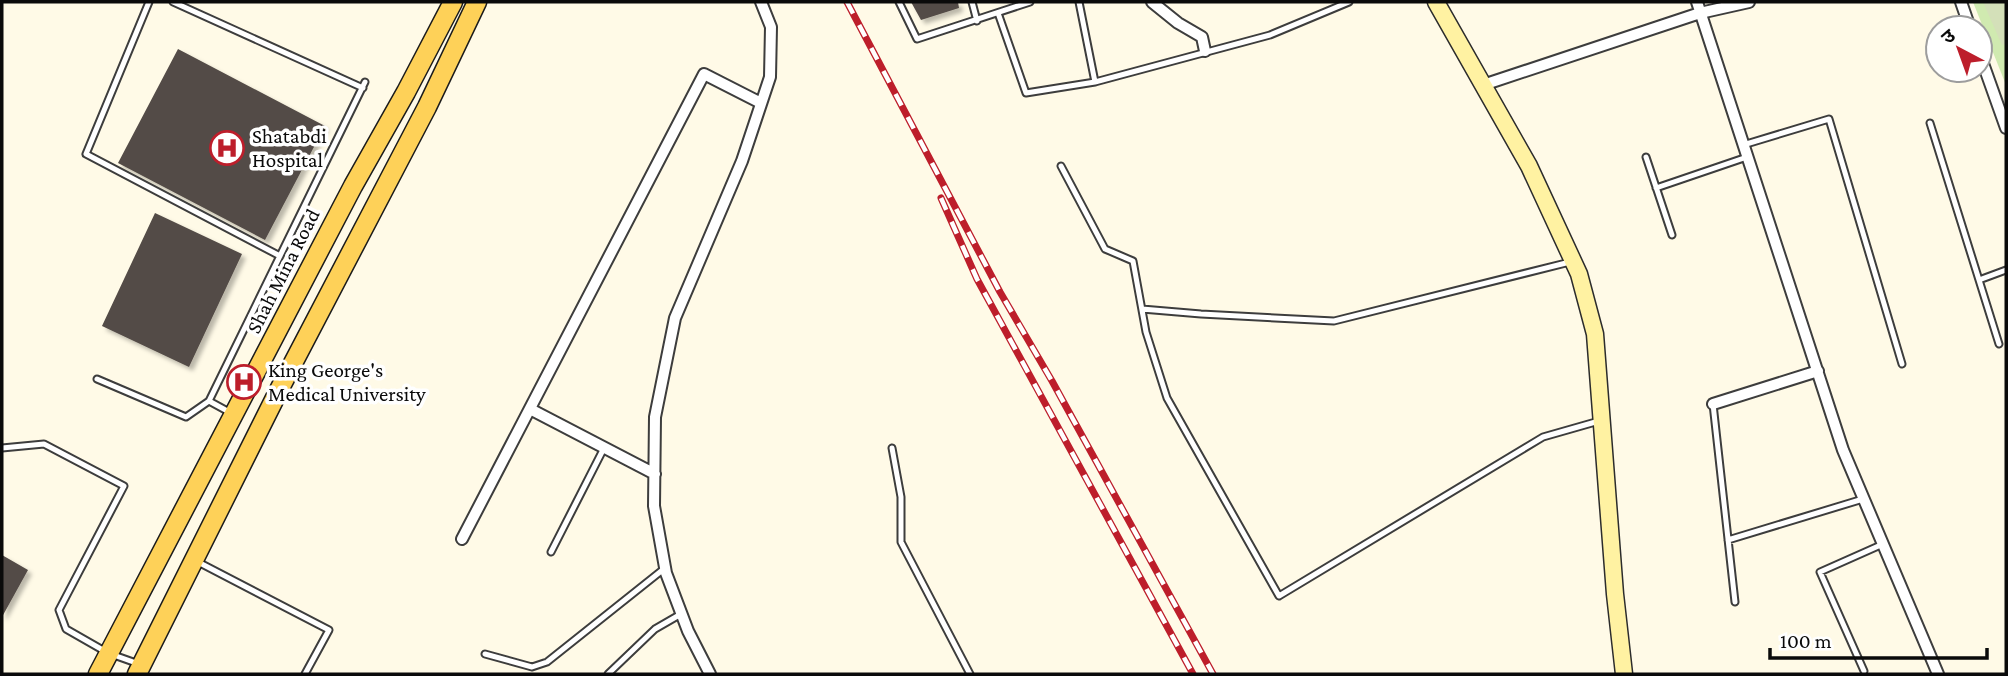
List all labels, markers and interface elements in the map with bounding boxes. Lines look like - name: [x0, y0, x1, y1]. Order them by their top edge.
- north arrow: [1924, 14, 1994, 84]
- text: उ: [1937, 24, 1960, 48]
- place label: Shatabdi Hospital: [252, 124, 327, 172]
- hospital icon: Shatabdi Hospital: [208, 129, 246, 167]
- street label: Shah Mina Road: [241, 205, 325, 337]
- place label: King George's Medical University: [268, 358, 426, 406]
- hospital icon: King George's Medical University: [225, 363, 263, 401]
- scale bar: [1770, 616, 1987, 660]
- text: 100 m: [1780, 629, 1832, 653]

